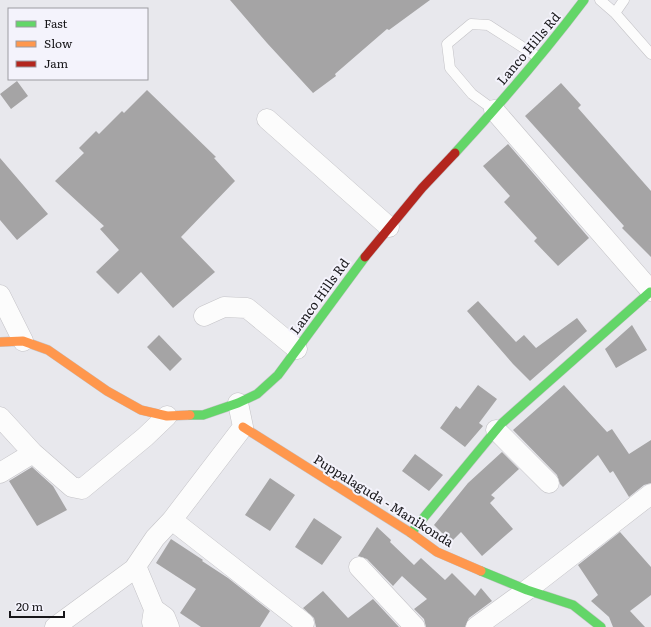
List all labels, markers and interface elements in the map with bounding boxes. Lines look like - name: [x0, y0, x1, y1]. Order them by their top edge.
- street label: Lanco Hills Rd: [492, 7, 564, 88]
- legend: [8, 8, 148, 80]
- text: Fast: [44, 14, 68, 32]
- text: Slow: [44, 34, 73, 52]
- text: Jam: [44, 54, 69, 72]
- street label: Lanco Hills Rd: [285, 254, 353, 338]
- street label: Puppalaguda - Manikonda: [310, 449, 458, 551]
- scale bar: [10, 593, 64, 619]
- text: 20 m: [16, 597, 43, 615]

